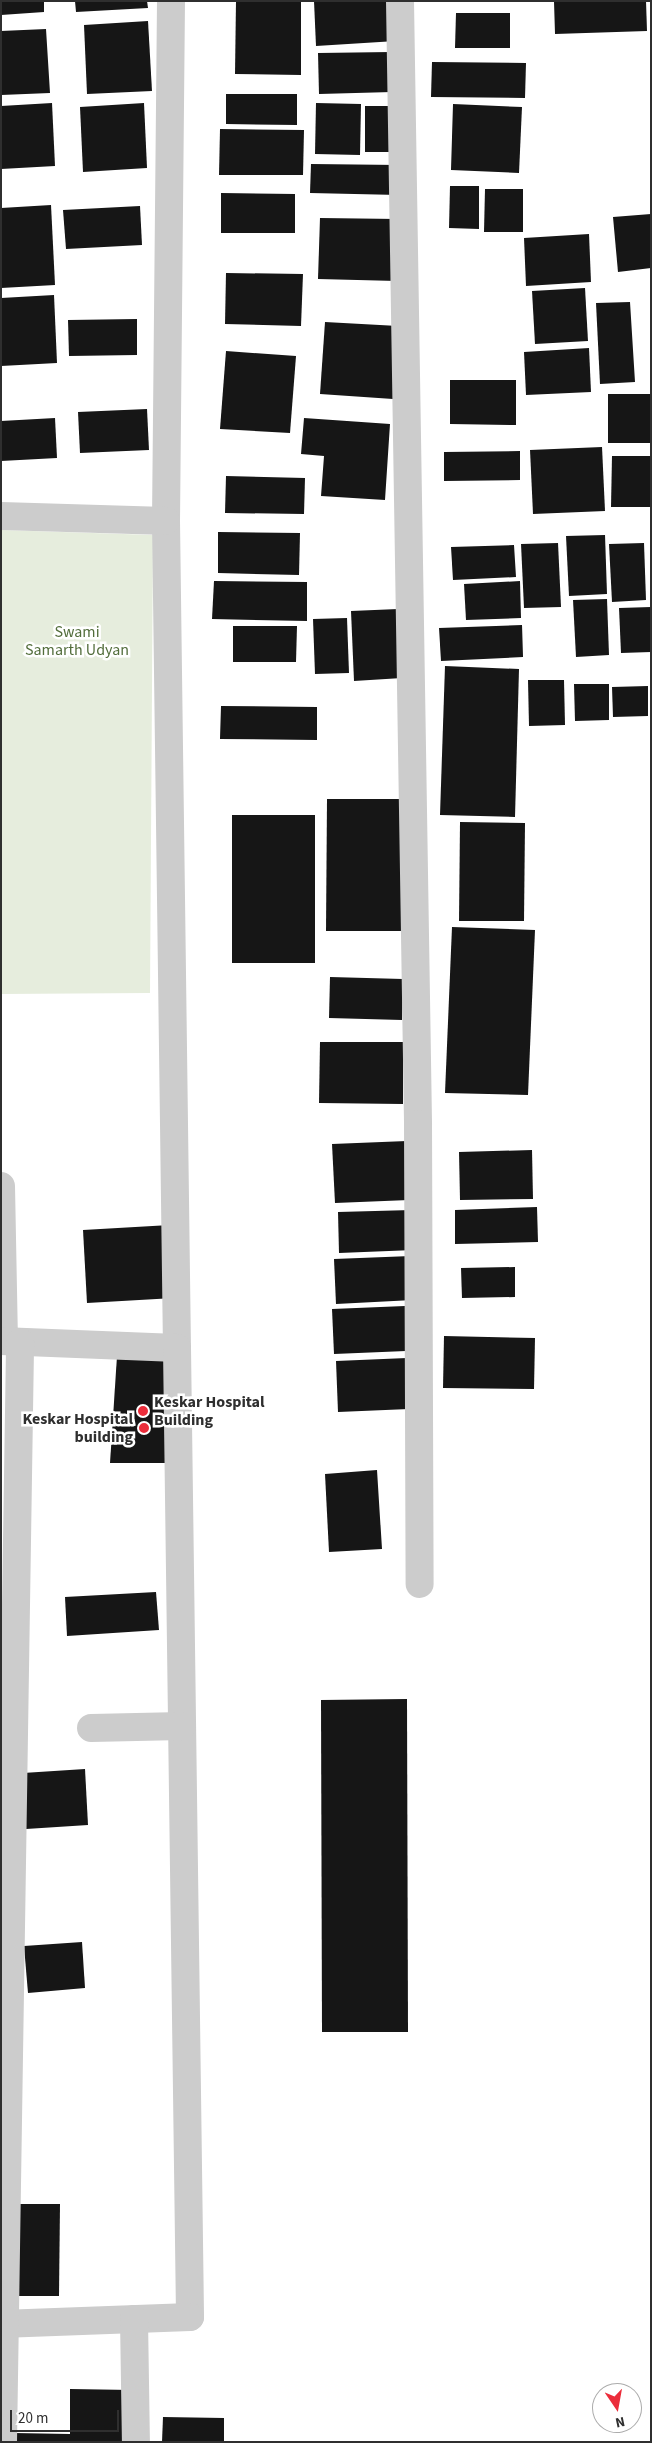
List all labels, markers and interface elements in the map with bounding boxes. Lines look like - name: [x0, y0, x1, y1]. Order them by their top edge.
- park label: Swami Samarth Udyan: [25, 622, 129, 660]
- place label: Keskar Hospital Building: [154, 1392, 265, 1430]
- marker: Keskar Hospital Building: [136, 1404, 150, 1418]
- place label: Keskar Hospital building: [22, 1409, 133, 1447]
- marker: Keskar Hospital building: [137, 1421, 151, 1435]
- north arrow: [592, 2383, 642, 2433]
- scale bar: [12, 2400, 121, 2432]
- text: 20 m: [18, 2408, 48, 2429]
- text: N: [613, 2411, 627, 2432]

